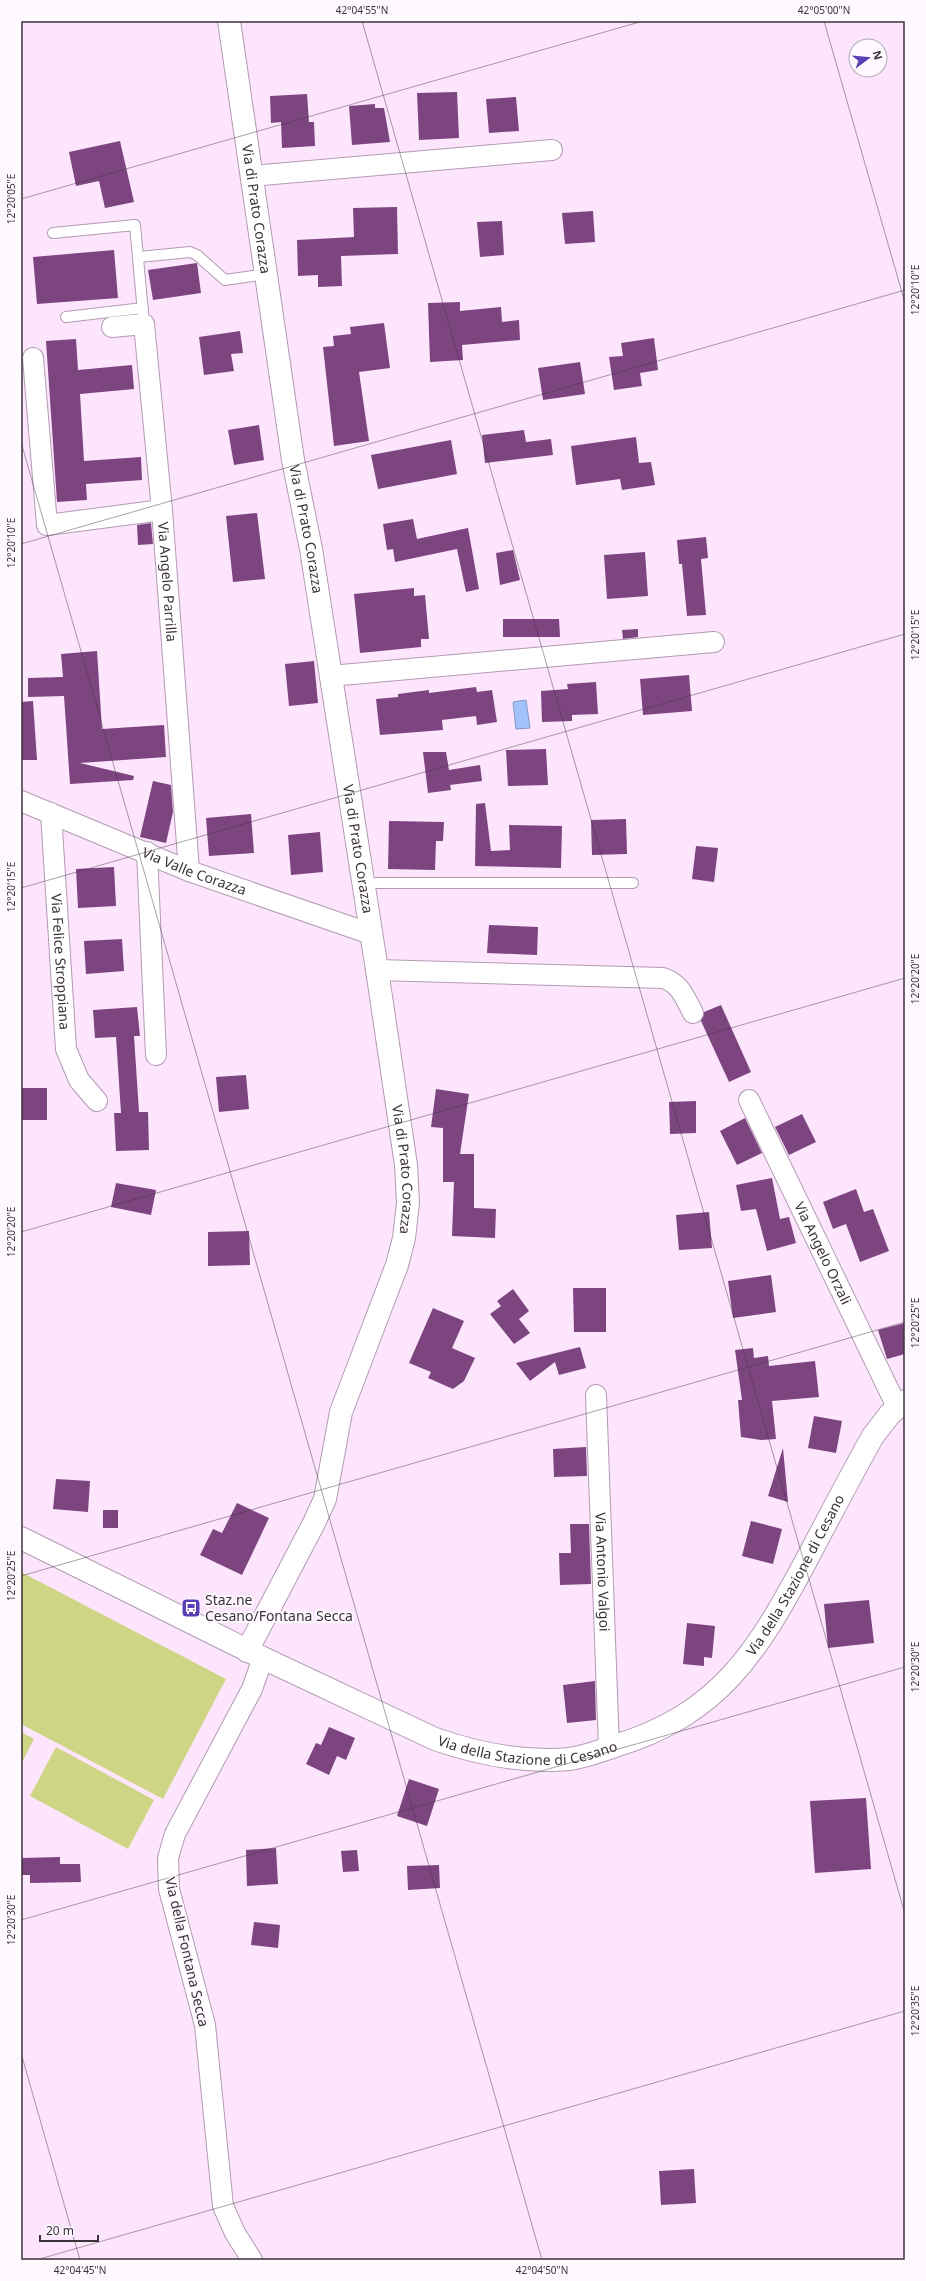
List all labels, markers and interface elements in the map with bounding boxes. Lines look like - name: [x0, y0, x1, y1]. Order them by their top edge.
- text: 42°04'55"N: [336, 3, 388, 17]
- text: 42°05'00"N: [798, 3, 850, 17]
- north arrow: [848, 38, 888, 78]
- text: N: [870, 49, 887, 61]
- street label: Via di Prato Corazza: [238, 143, 276, 275]
- text: 12°20'05"E: [4, 174, 18, 224]
- text: 12°20'10"E: [908, 265, 922, 315]
- street label: Via di Prato Corazza: [285, 463, 328, 595]
- text: 12°20'10"E: [4, 518, 18, 568]
- street label: Via Angelo Parrilla: [154, 521, 182, 642]
- text: 12°20'15"E: [908, 610, 922, 660]
- street label: Via di Prato Corazza: [339, 783, 378, 915]
- street label: Via Valle Corazza: [139, 843, 249, 899]
- text: 12°20'15"E: [4, 862, 18, 912]
- street label: Via Felice Stroppiana: [47, 893, 75, 1030]
- text: 12°20'20"E: [908, 954, 922, 1004]
- street label: Via di Prato Corazza: [388, 1103, 418, 1235]
- street label: Via Angelo Orzali: [790, 1198, 856, 1307]
- text: 12°20'20"E: [4, 1207, 18, 1257]
- text: 12°20'25"E: [908, 1298, 922, 1348]
- street label: Via della Stazione di Cesano: [742, 1491, 848, 1659]
- street label: Via Antonio Valgoi: [591, 1512, 615, 1632]
- text: 12°20'25"E: [4, 1551, 18, 1601]
- place label: Staz.ne Cesano/Fontana Secca: [205, 1590, 353, 1625]
- bus stop icon: Staz.ne Cesano/Fontana Secca: [180, 1597, 202, 1619]
- text: 12°20'30"E: [908, 1642, 922, 1692]
- street label: Via della Stazione di Cesano: [435, 1731, 620, 1769]
- street label: Via della Fontana Secca: [161, 1875, 214, 2029]
- text: 12°20'30"E: [4, 1895, 18, 1945]
- text: 12°20'35"E: [908, 1986, 922, 2036]
- scale bar: [40, 2217, 98, 2243]
- text: 20 m: [46, 2222, 74, 2239]
- text: 42°04'45"N: [54, 2263, 106, 2277]
- text: 42°04'50"N: [516, 2263, 568, 2277]

